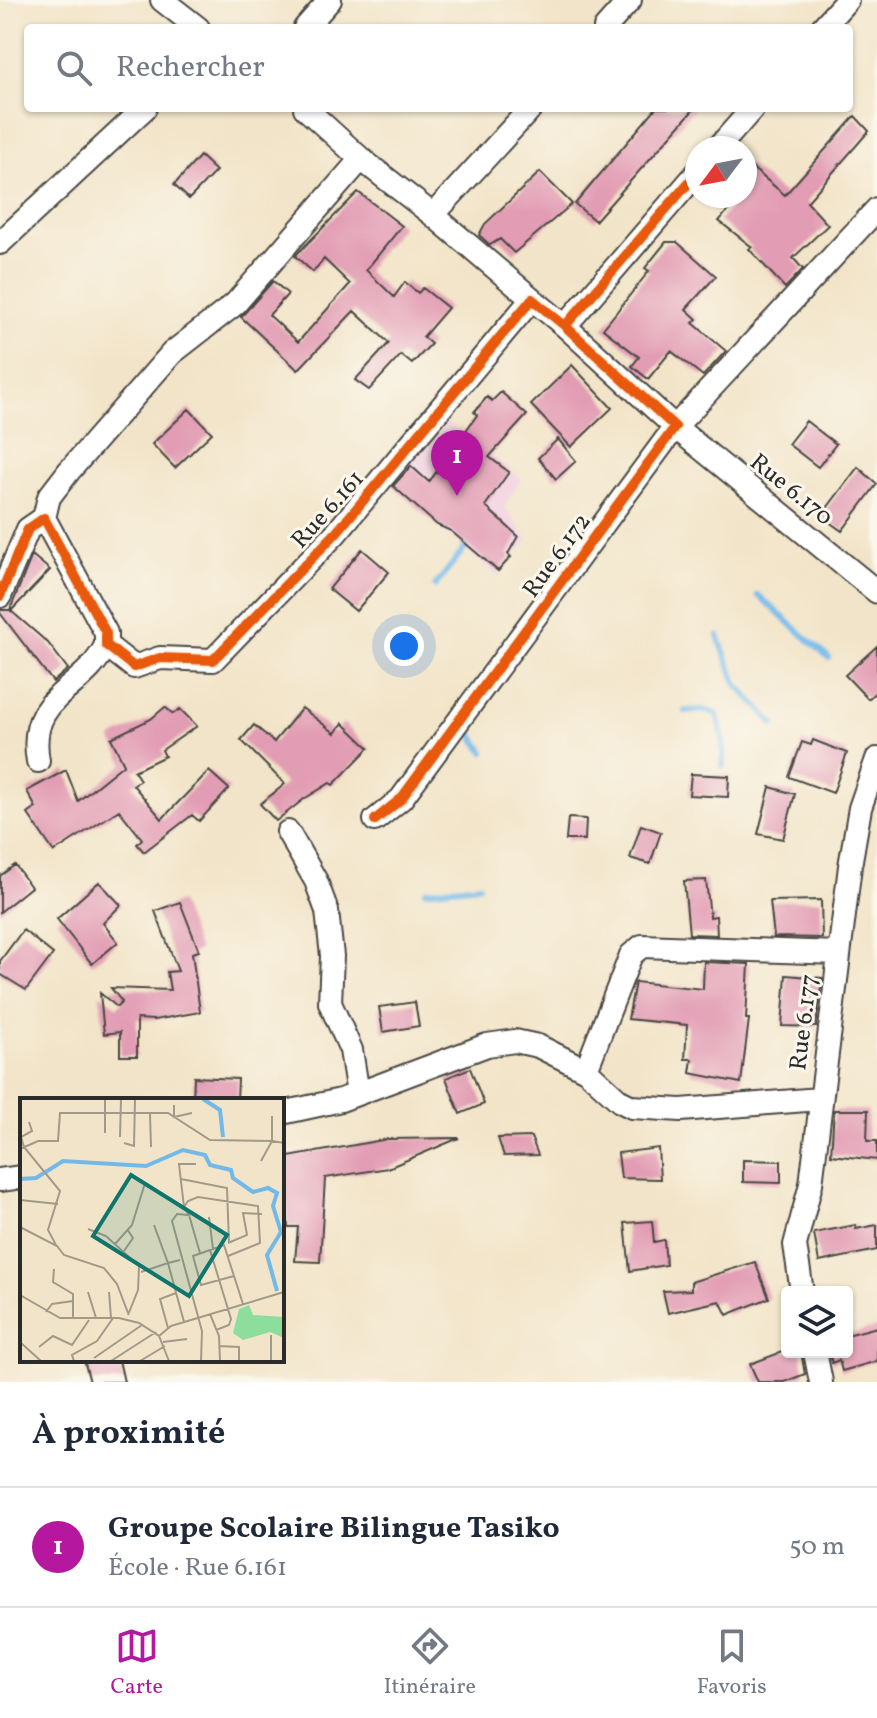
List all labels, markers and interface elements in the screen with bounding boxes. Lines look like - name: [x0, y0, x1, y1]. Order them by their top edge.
- search box: [24, 24, 853, 112]
- icon: search: [52, 46, 96, 90]
- text: Rechercher: [116, 47, 265, 89]
- north arrow: [685, 136, 757, 208]
- pin: 1: [431, 430, 483, 496]
- street label: Rue 6.170: [742, 446, 840, 535]
- street label: Rue 6.161: [284, 464, 373, 557]
- street label: Rue 6.172: [515, 507, 600, 606]
- your location: [384, 626, 424, 666]
- street label: Rue 6.177: [782, 972, 828, 1072]
- inset map: [20, 1098, 284, 1362]
- map controls: [781, 1286, 853, 1358]
- button: layers: [781, 1286, 853, 1358]
- text: À proximité: [32, 1411, 225, 1458]
- text: Groupe Scolaire Bilingue Tasiko: [108, 1508, 560, 1550]
- text: 1: [53, 1529, 63, 1565]
- text: 50 m: [789, 1529, 845, 1565]
- text: École · Rue 6.161: [108, 1550, 287, 1586]
- tab: Carte: [110, 1624, 163, 1703]
- tab: Itinéraire: [384, 1624, 476, 1703]
- tab: Favoris: [697, 1624, 767, 1703]

